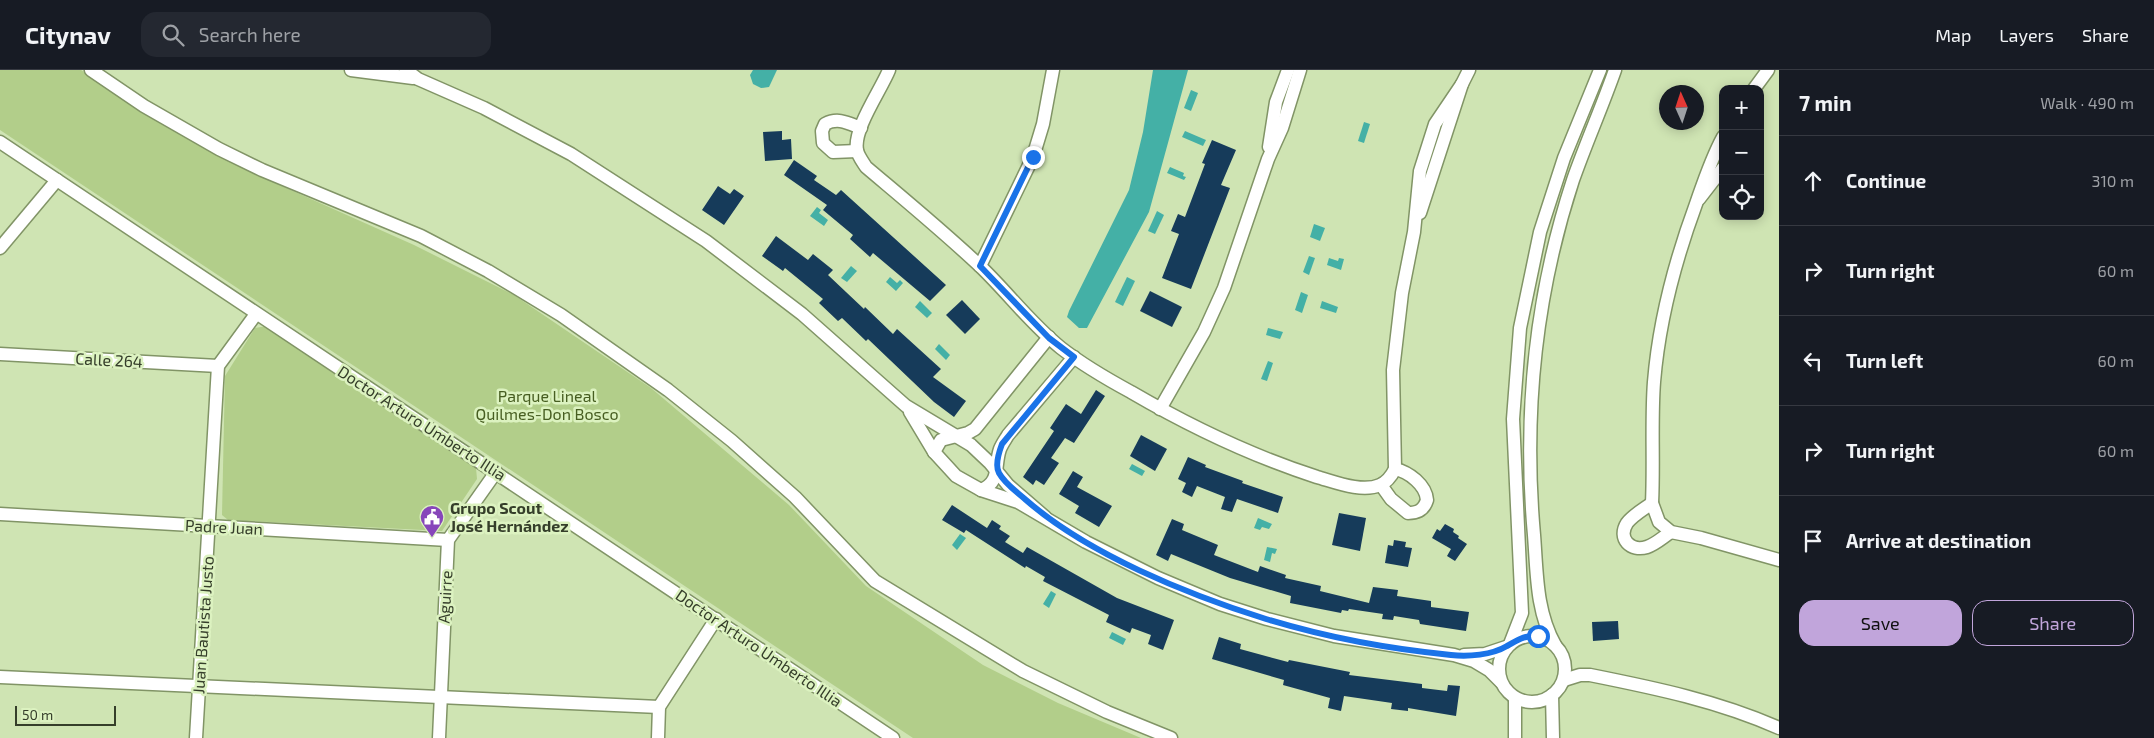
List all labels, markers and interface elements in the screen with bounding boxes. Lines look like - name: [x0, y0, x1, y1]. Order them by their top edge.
- search box: [141, 12, 491, 57]
- text: Citynav: [25, 20, 111, 49]
- icon: search: [159, 21, 187, 49]
- text: Search here: [199, 23, 301, 46]
- text: Map: [1935, 24, 1971, 46]
- text: Layers: [1999, 24, 2054, 46]
- text: Share: [2082, 24, 2129, 46]
- north arrow: [1659, 85, 1704, 130]
- map controls: [1719, 85, 1764, 220]
- button: +: [1719, 85, 1764, 130]
- text: 7 min: [1799, 90, 1852, 115]
- text: Walk · 490 m: [2040, 93, 2134, 112]
- button: −: [1719, 130, 1764, 175]
- route end: [1022, 146, 1045, 169]
- icon: ahead: [1799, 167, 1827, 195]
- text: Continue: [1846, 169, 1926, 192]
- text: 310 m: [2092, 171, 2134, 190]
- button: locate: [1719, 175, 1764, 220]
- icon: right: [1799, 257, 1827, 285]
- text: Turn right: [1846, 259, 1934, 282]
- text: 60 m: [2098, 261, 2134, 280]
- icon: left: [1799, 347, 1827, 375]
- street label: Calle 264: [75, 348, 143, 371]
- text: Turn left: [1846, 349, 1923, 372]
- text: 60 m: [2098, 351, 2134, 370]
- street label: Doctor Arturo Umberto Illia: [335, 361, 510, 484]
- park label: Parque Lineal Quilmes-Don Bosco: [476, 386, 618, 424]
- icon: right: [1799, 437, 1827, 465]
- text: Turn right: [1846, 439, 1934, 462]
- text: 60 m: [2098, 441, 2134, 460]
- place label: Grupo Scout José Hernández: [450, 498, 569, 535]
- public building icon: Grupo Scout José Hernández: [419, 504, 445, 538]
- street label: Padre Juan: [185, 515, 263, 538]
- icon: arrive: [1799, 527, 1827, 555]
- text: Arrive at destination: [1846, 529, 2031, 552]
- street label: Juan Bautista Justo: [188, 555, 217, 695]
- street label: Aguirre: [434, 570, 455, 624]
- street label: Doctor Arturo Umberto Illia: [673, 585, 846, 710]
- button: Save: [1799, 600, 1962, 646]
- button: Share: [1972, 600, 2134, 646]
- route start: [1527, 625, 1550, 648]
- scale bar: [15, 703, 116, 726]
- text: 50 m: [22, 706, 53, 723]

